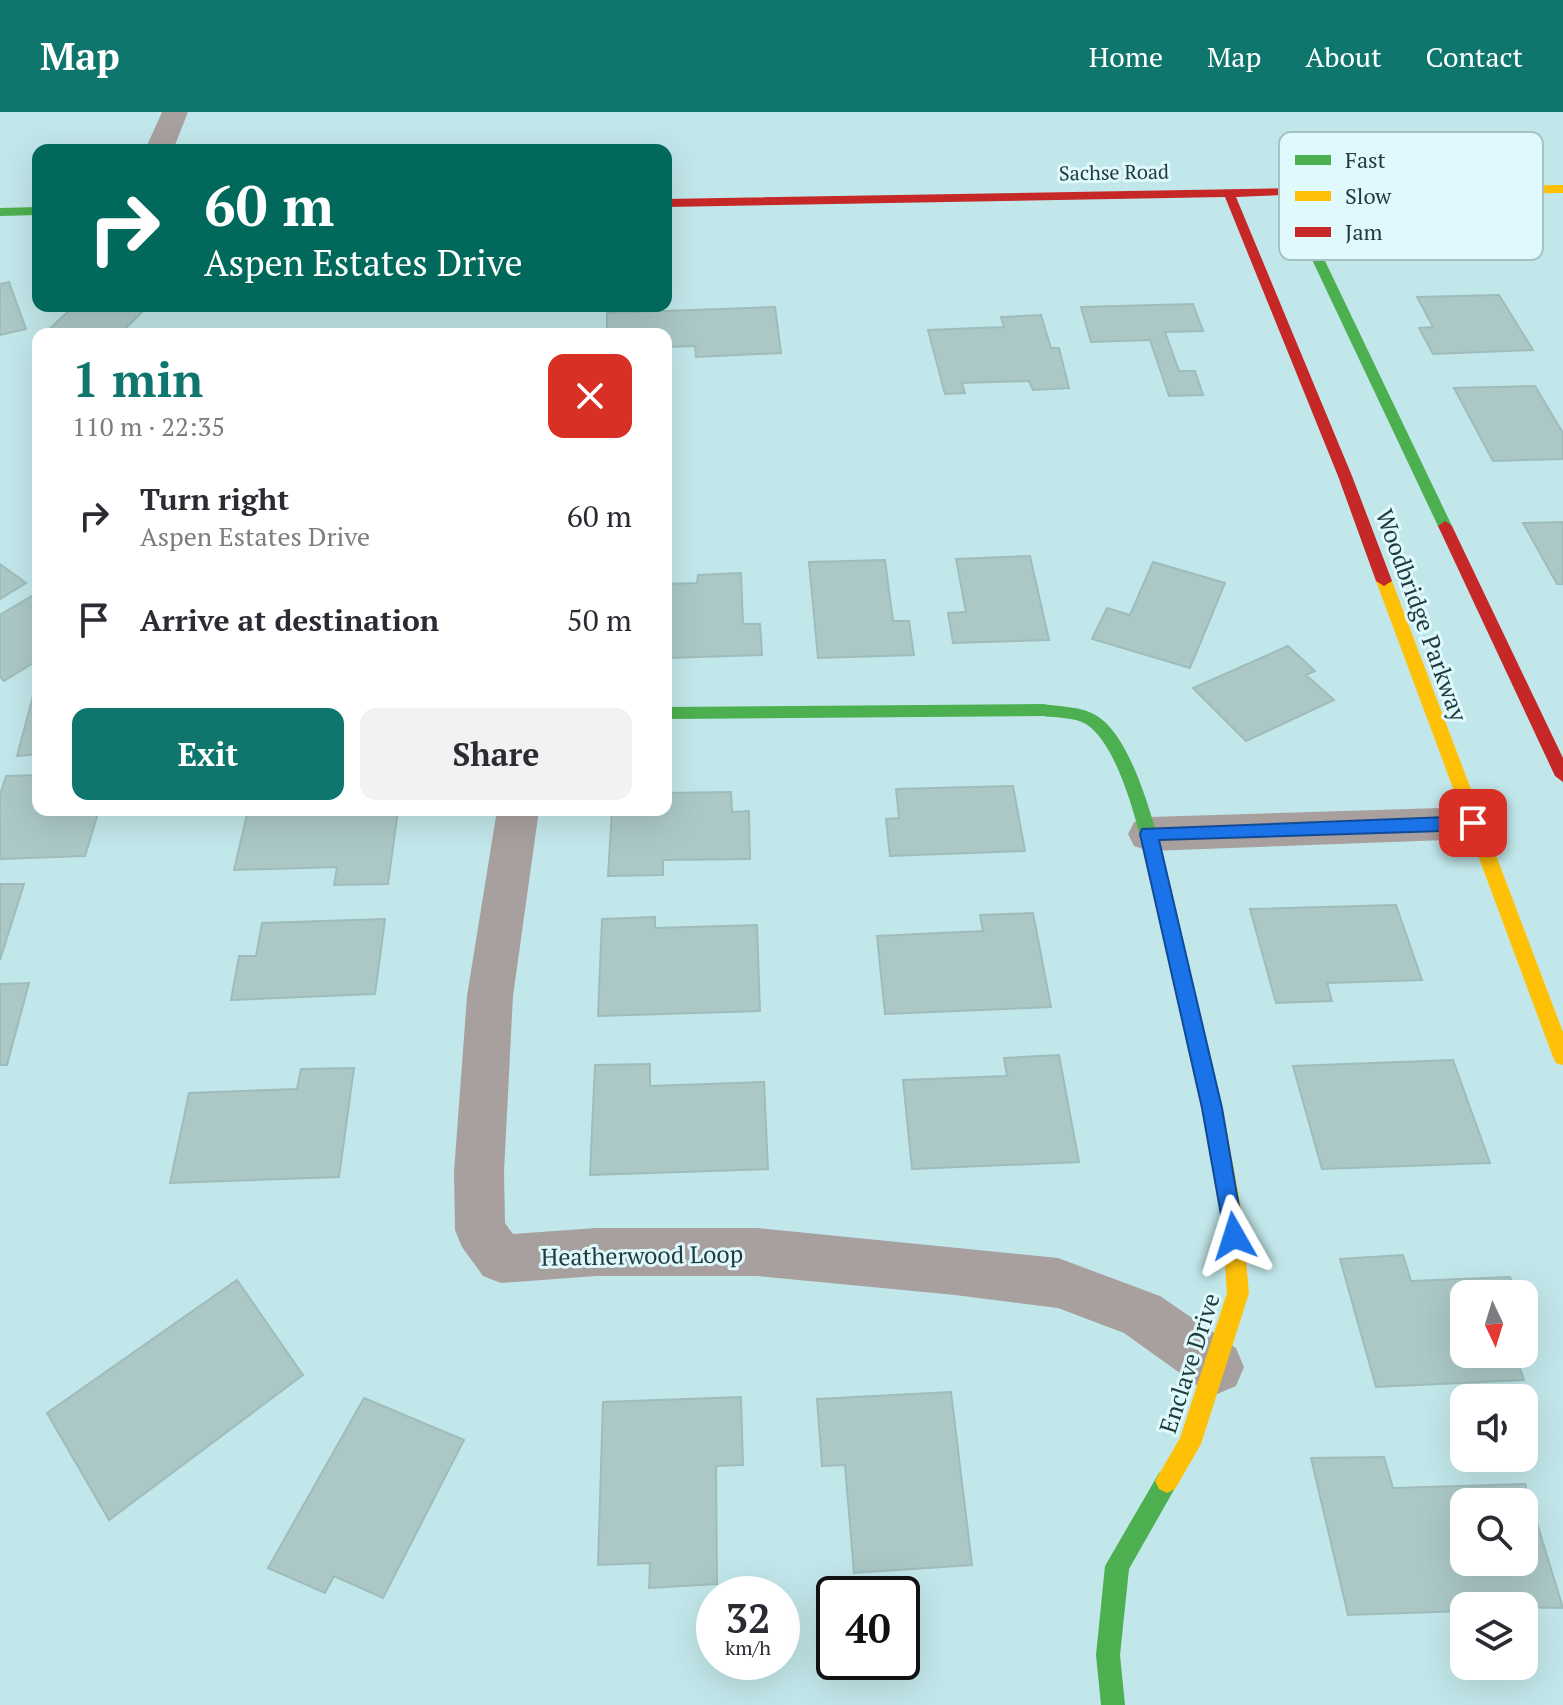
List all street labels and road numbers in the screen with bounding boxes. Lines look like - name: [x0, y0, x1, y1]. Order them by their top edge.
- street label: Sachse Road: [1059, 158, 1169, 186]
- street label: Woodbridge Parkway: [1369, 504, 1476, 726]
- street label: Heatherwood Loop: [541, 1237, 743, 1273]
- street label: Enclave Drive: [1151, 1289, 1227, 1437]

